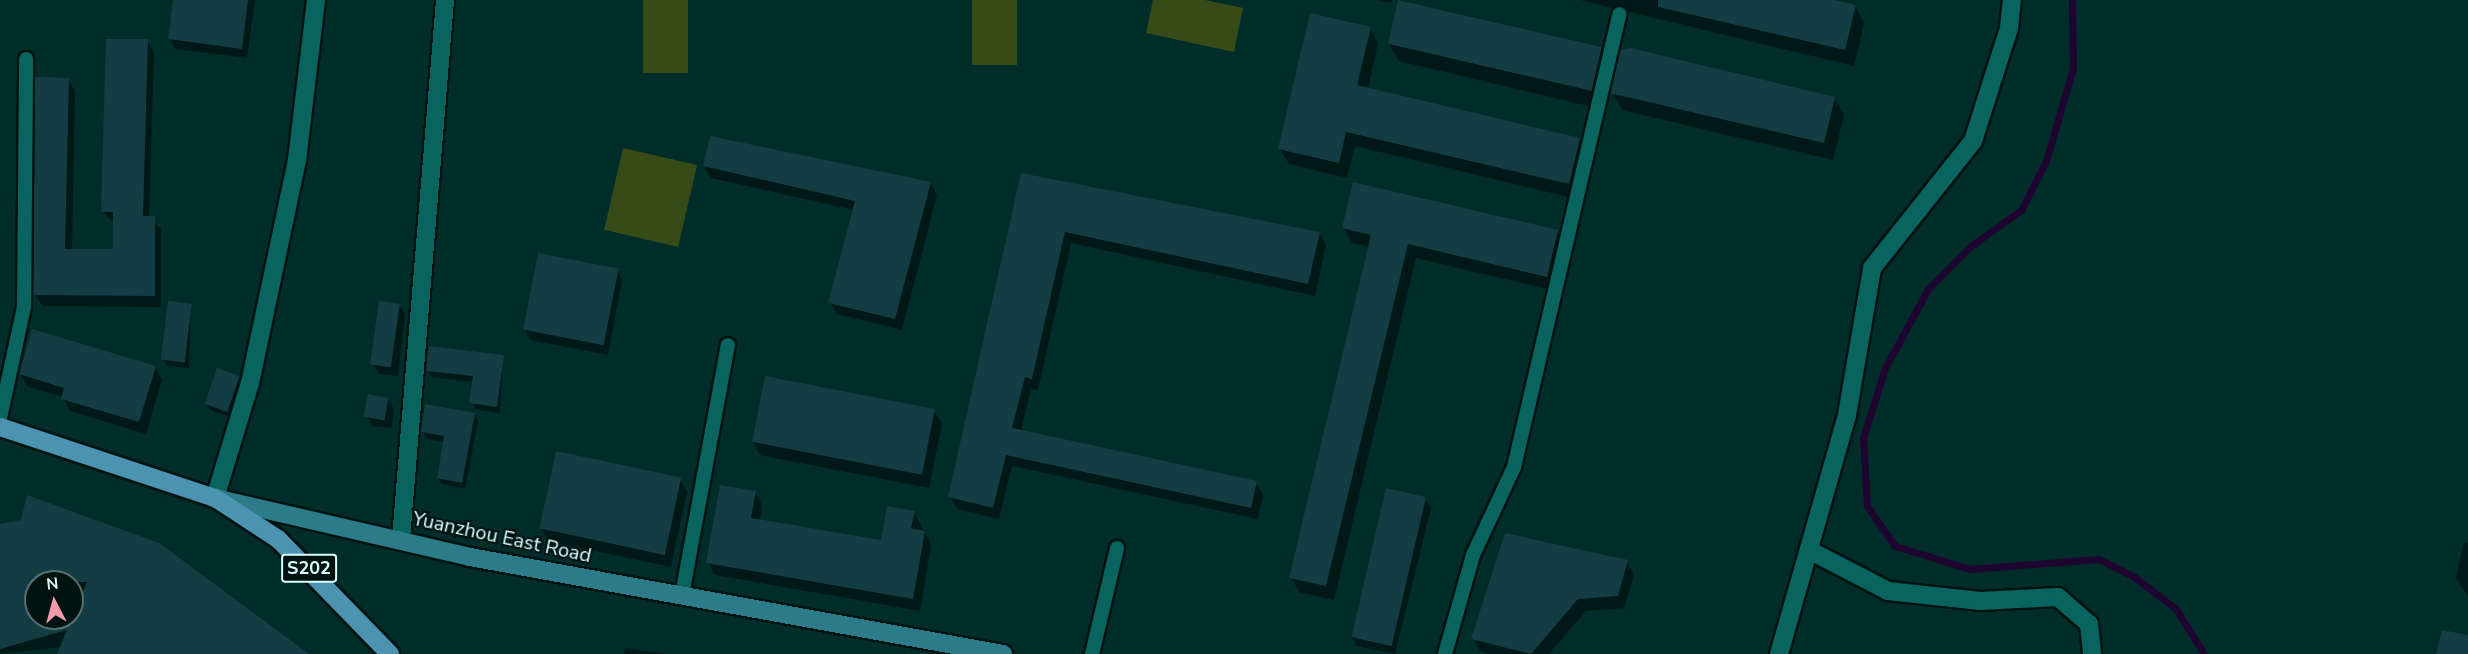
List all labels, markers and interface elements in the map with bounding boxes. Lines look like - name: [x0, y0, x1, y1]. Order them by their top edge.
- street label: Yuanzhou East Road: [410, 506, 594, 568]
- road number: S202: [280, 553, 338, 583]
- north arrow: [24, 570, 84, 630]
- text: N: [45, 573, 59, 596]

